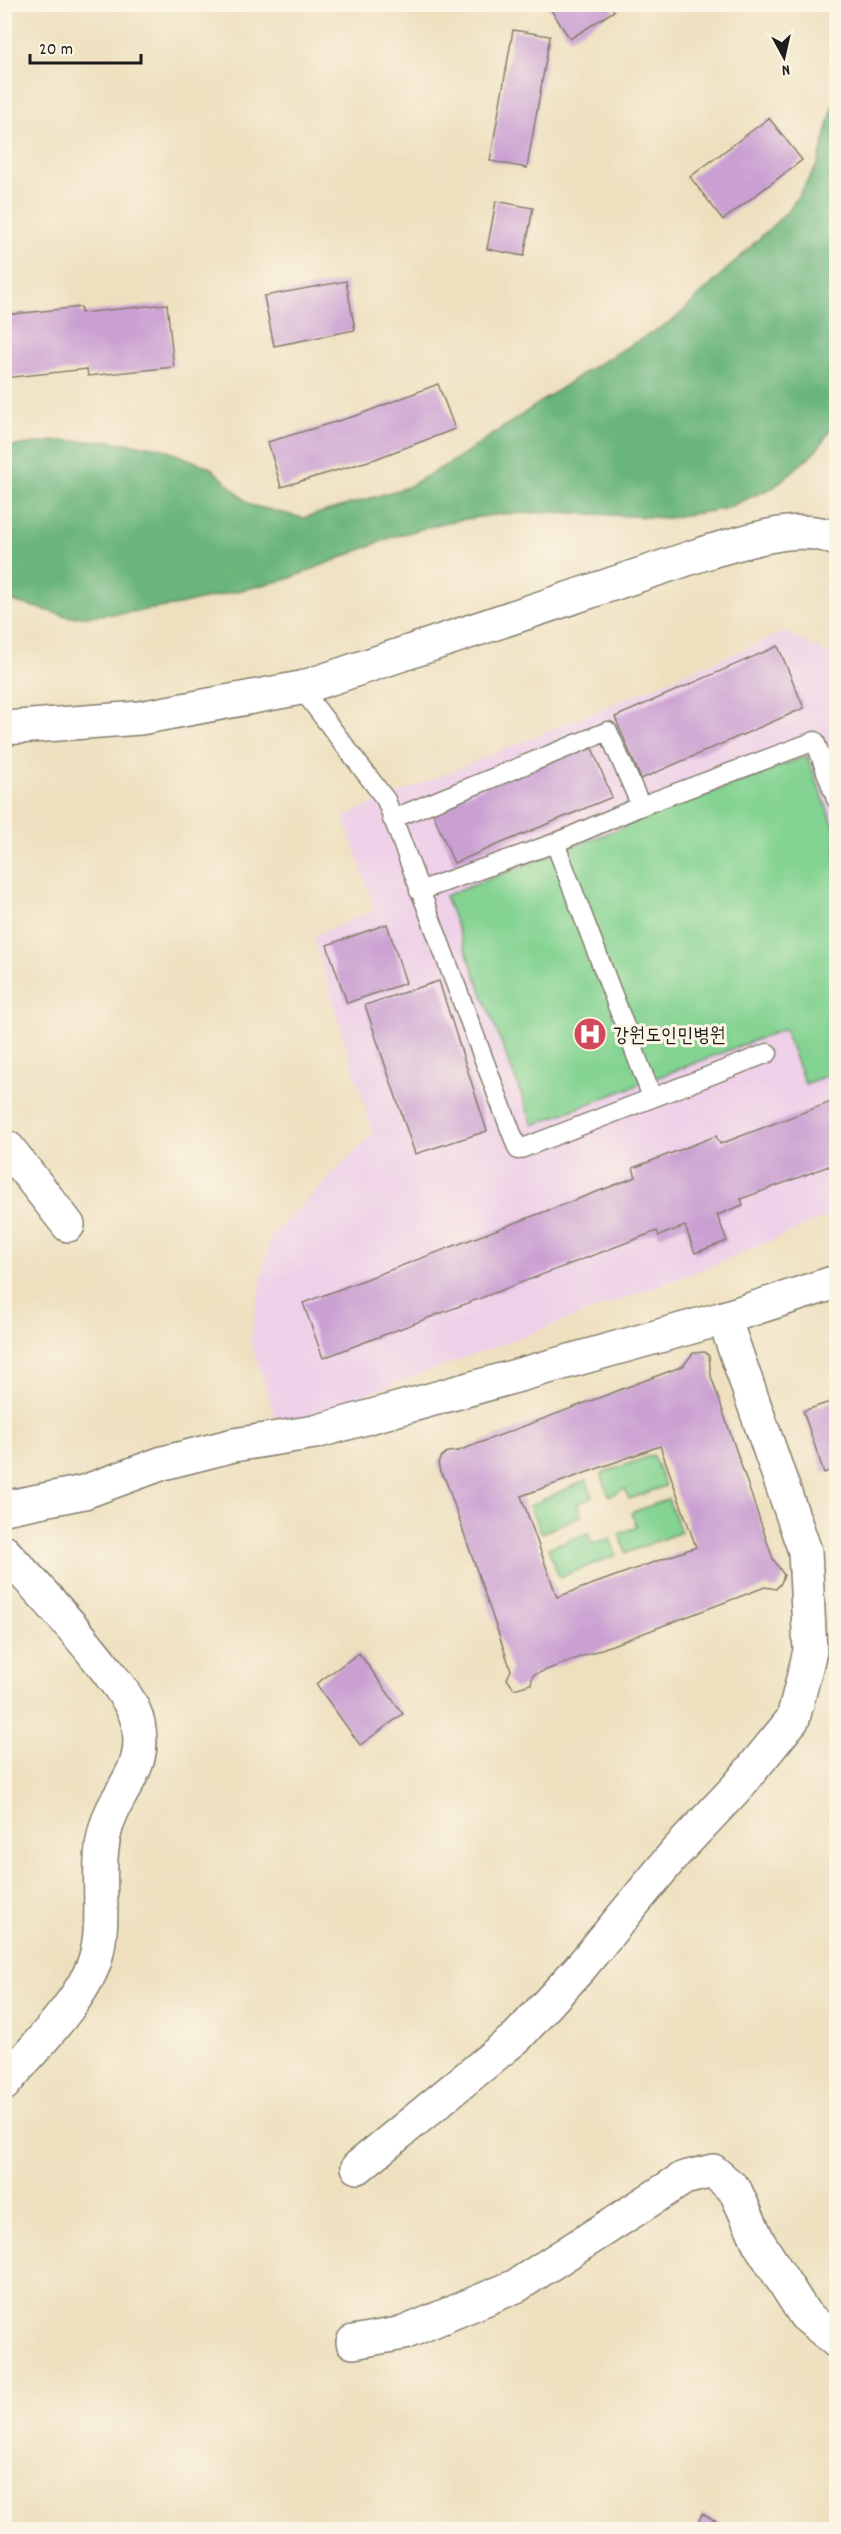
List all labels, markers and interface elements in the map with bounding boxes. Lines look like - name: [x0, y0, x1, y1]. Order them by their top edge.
- scale bar: [30, 27, 141, 65]
- north arrow: [754, 27, 814, 87]
- text: 20 m: [39, 38, 73, 63]
- text: N: [780, 57, 791, 81]
- hospital icon: 강원도인민병원: [572, 1016, 608, 1052]
- place label: 강원도인민병원: [613, 1023, 726, 1051]

